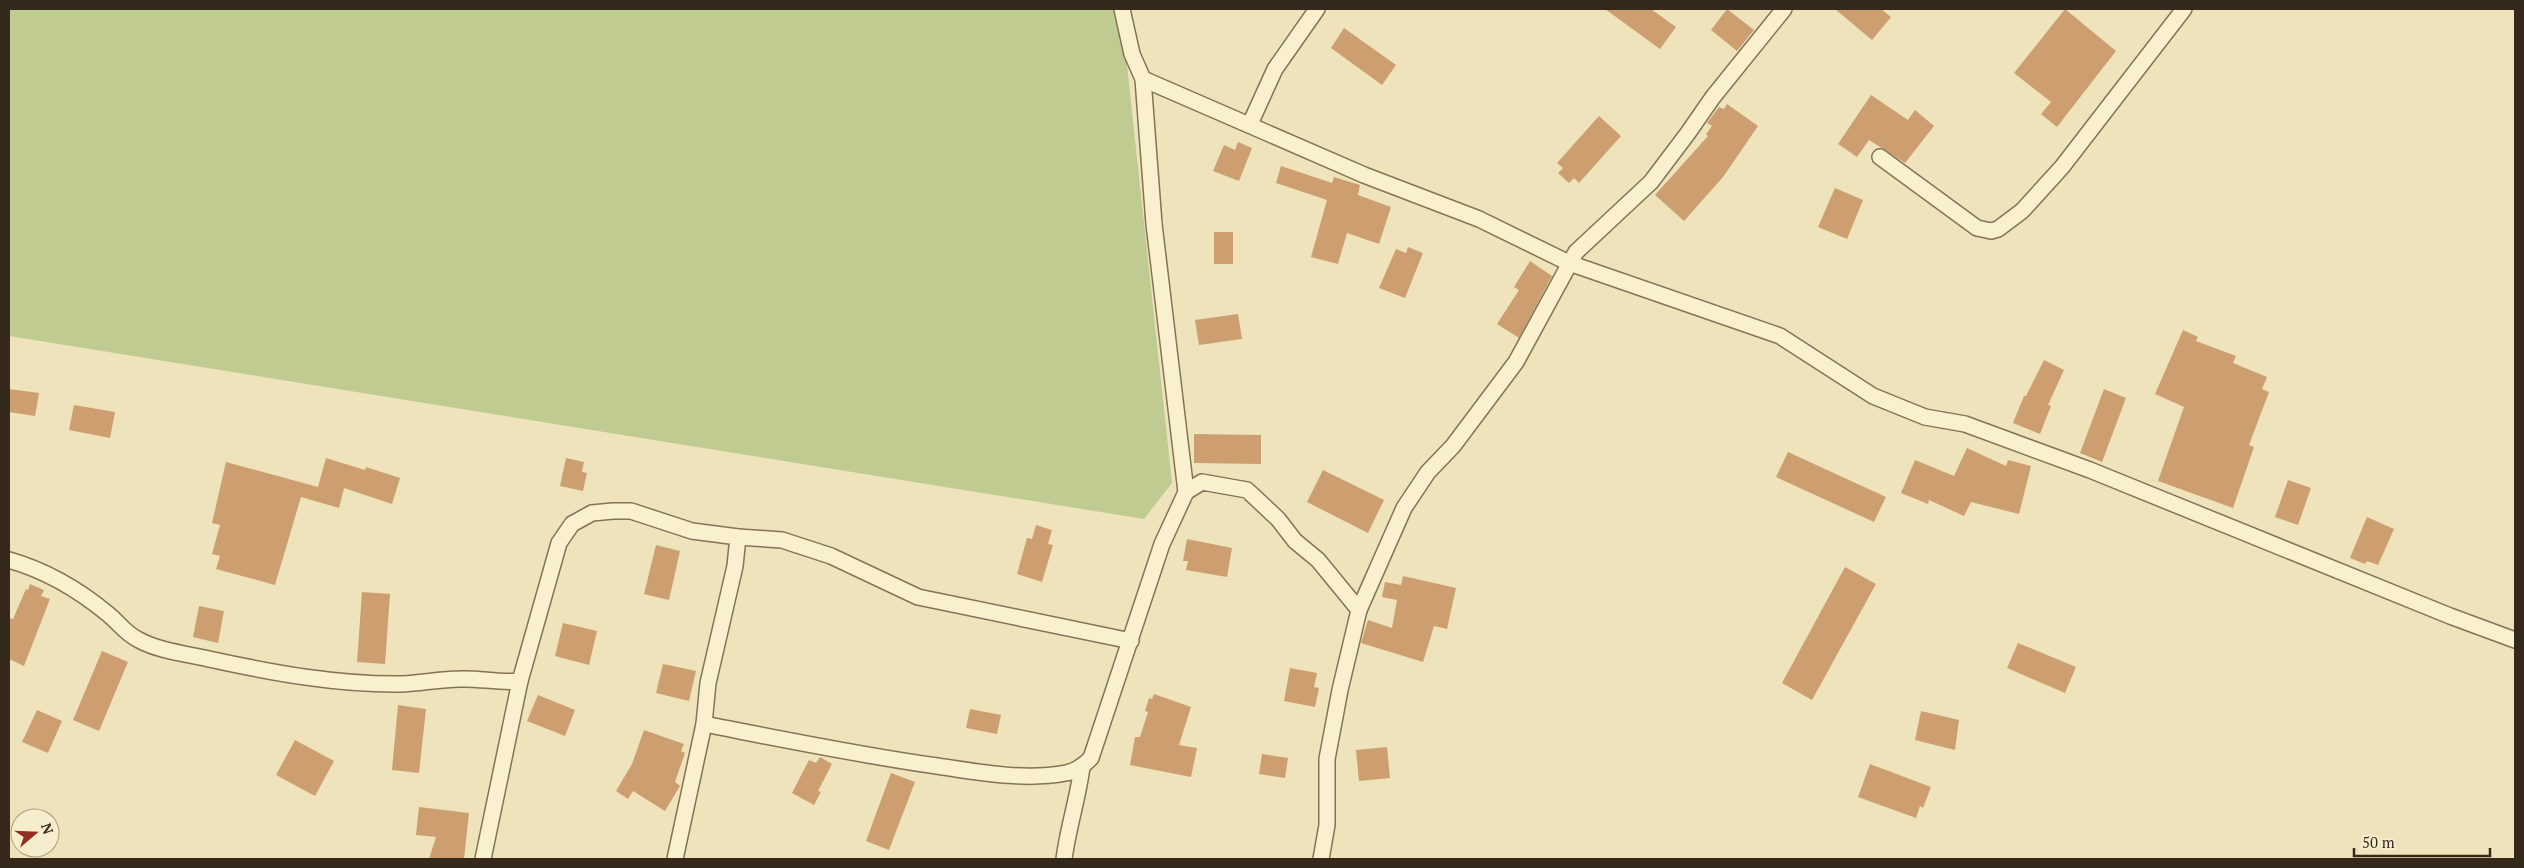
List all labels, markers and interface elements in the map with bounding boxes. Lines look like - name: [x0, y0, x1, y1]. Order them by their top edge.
- north arrow: [10, 808, 60, 858]
- text: N: [37, 820, 59, 837]
- scale bar: [2354, 826, 2490, 858]
- text: 50 m: [2362, 832, 2395, 852]

